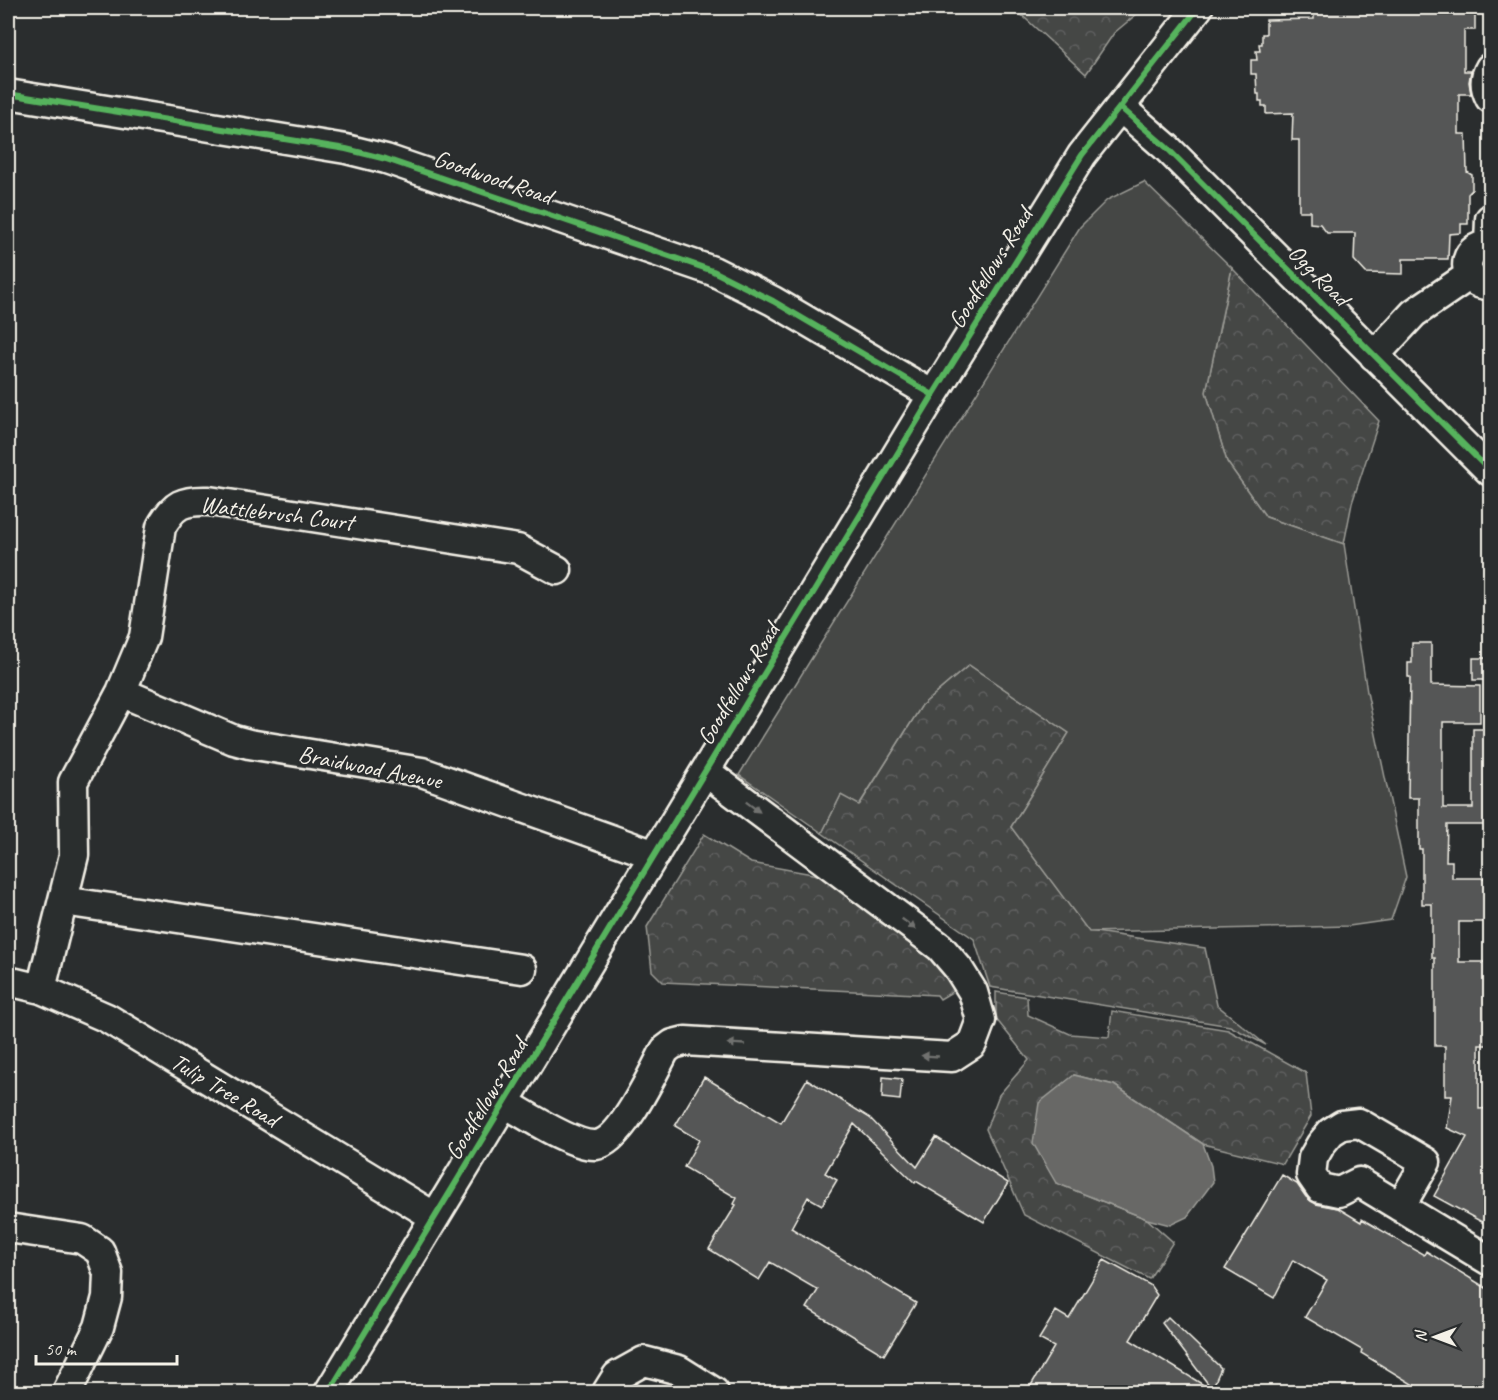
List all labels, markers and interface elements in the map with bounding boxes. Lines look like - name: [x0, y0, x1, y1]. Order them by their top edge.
- street label: Goodwood Road: [430, 143, 559, 212]
- street label: Goodfellows Road: [941, 199, 1041, 334]
- street label: Ogg Road: [1282, 238, 1359, 315]
- street label: Wattlebrush Court: [199, 489, 358, 538]
- street label: Goodfellows Road: [690, 615, 788, 750]
- street label: Braidwood Avenue: [296, 738, 446, 796]
- one-way arrow: [745, 801, 760, 813]
- one-way arrow: [901, 918, 916, 930]
- street label: Goodfellows Road: [438, 1030, 536, 1165]
- one-way arrow: [726, 1040, 745, 1049]
- street label: Tulip Tree Road: [166, 1046, 287, 1136]
- one-way arrow: [921, 1051, 940, 1060]
- north arrow: [1405, 1307, 1465, 1367]
- scale bar: [36, 1328, 177, 1366]
- text: N: [1411, 1329, 1431, 1342]
- text: 50 m: [45, 1338, 78, 1360]

